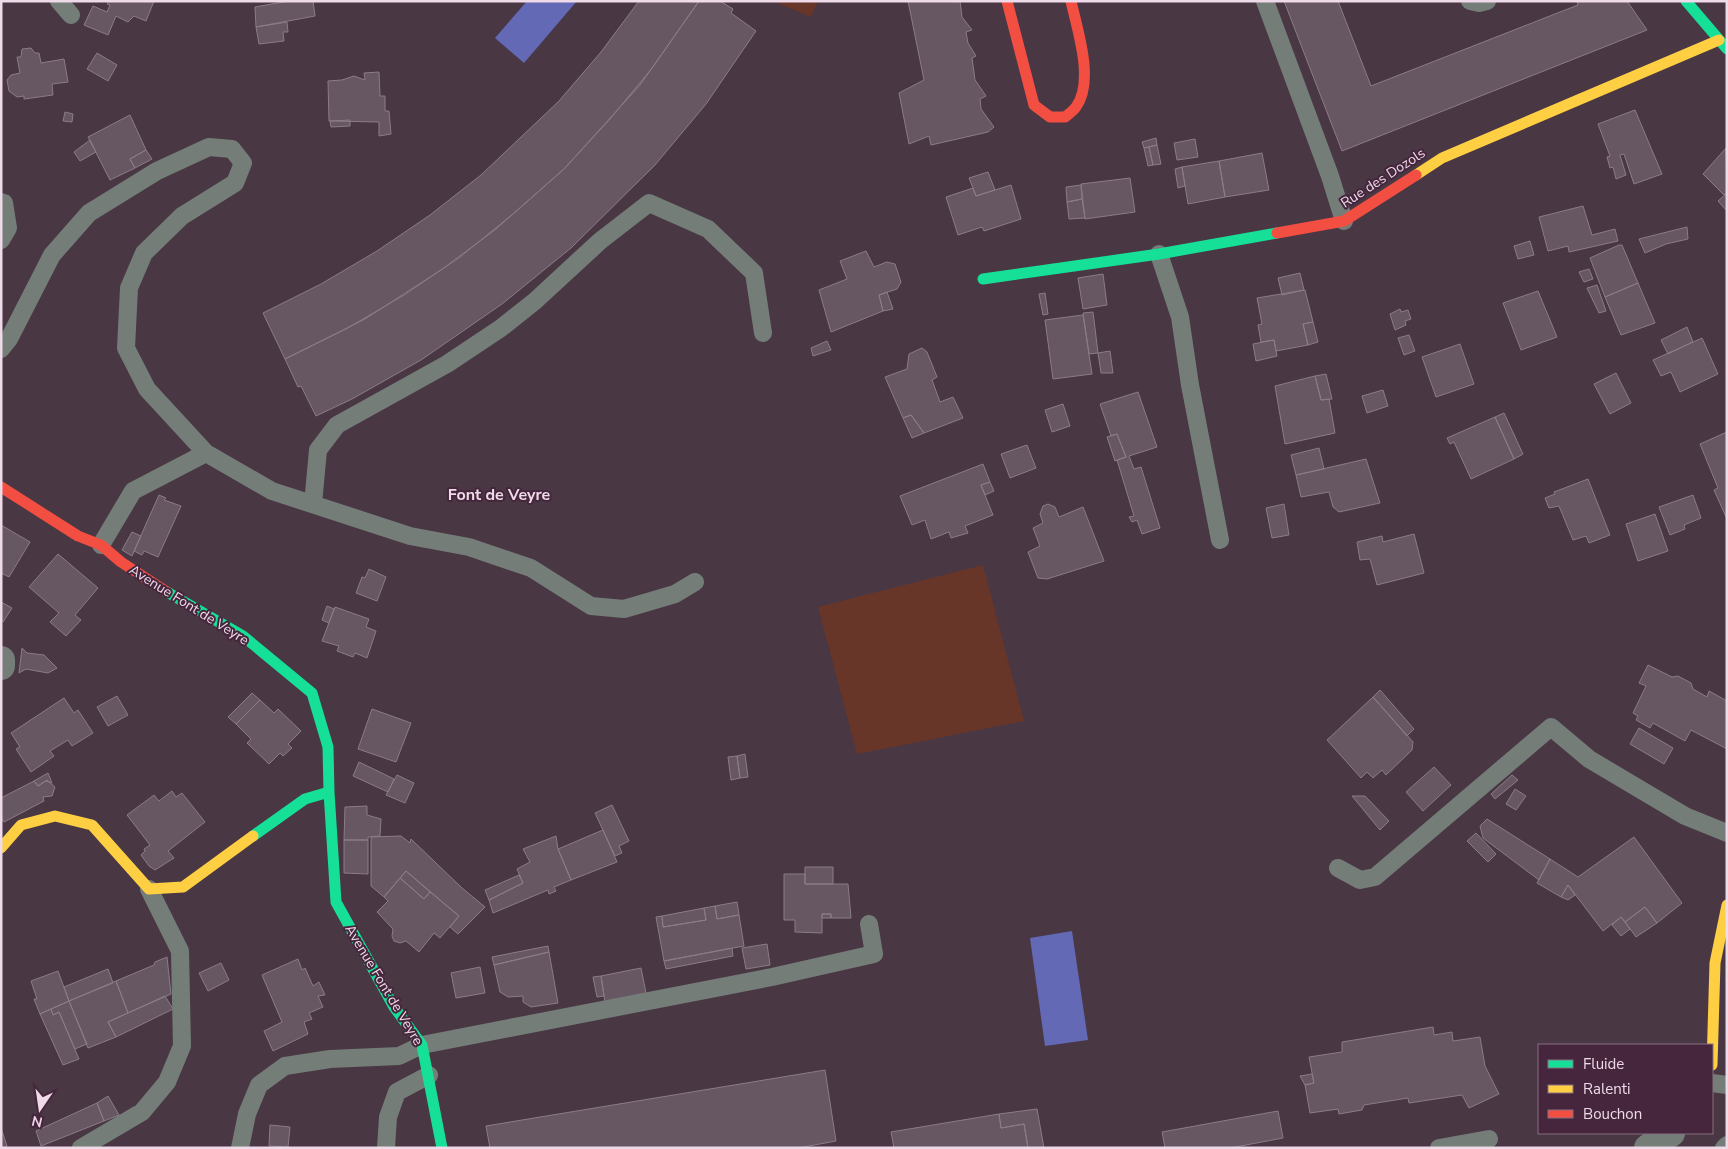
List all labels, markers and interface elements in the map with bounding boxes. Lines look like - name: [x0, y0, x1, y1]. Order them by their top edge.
- street label: Rue des Dozols: [1337, 143, 1429, 212]
- district label: Font de Veyre: [448, 484, 551, 506]
- street label: Avenue Font de Veyre: [126, 560, 252, 650]
- street label: Avenue Font de Veyre: [340, 921, 428, 1049]
- legend: [1538, 1044, 1713, 1134]
- text: Fluide: [1583, 1054, 1624, 1074]
- text: Ralenti: [1583, 1079, 1631, 1099]
- north arrow: [15, 1084, 65, 1134]
- text: Bouchon: [1583, 1104, 1642, 1124]
- text: N: [30, 1111, 44, 1132]

